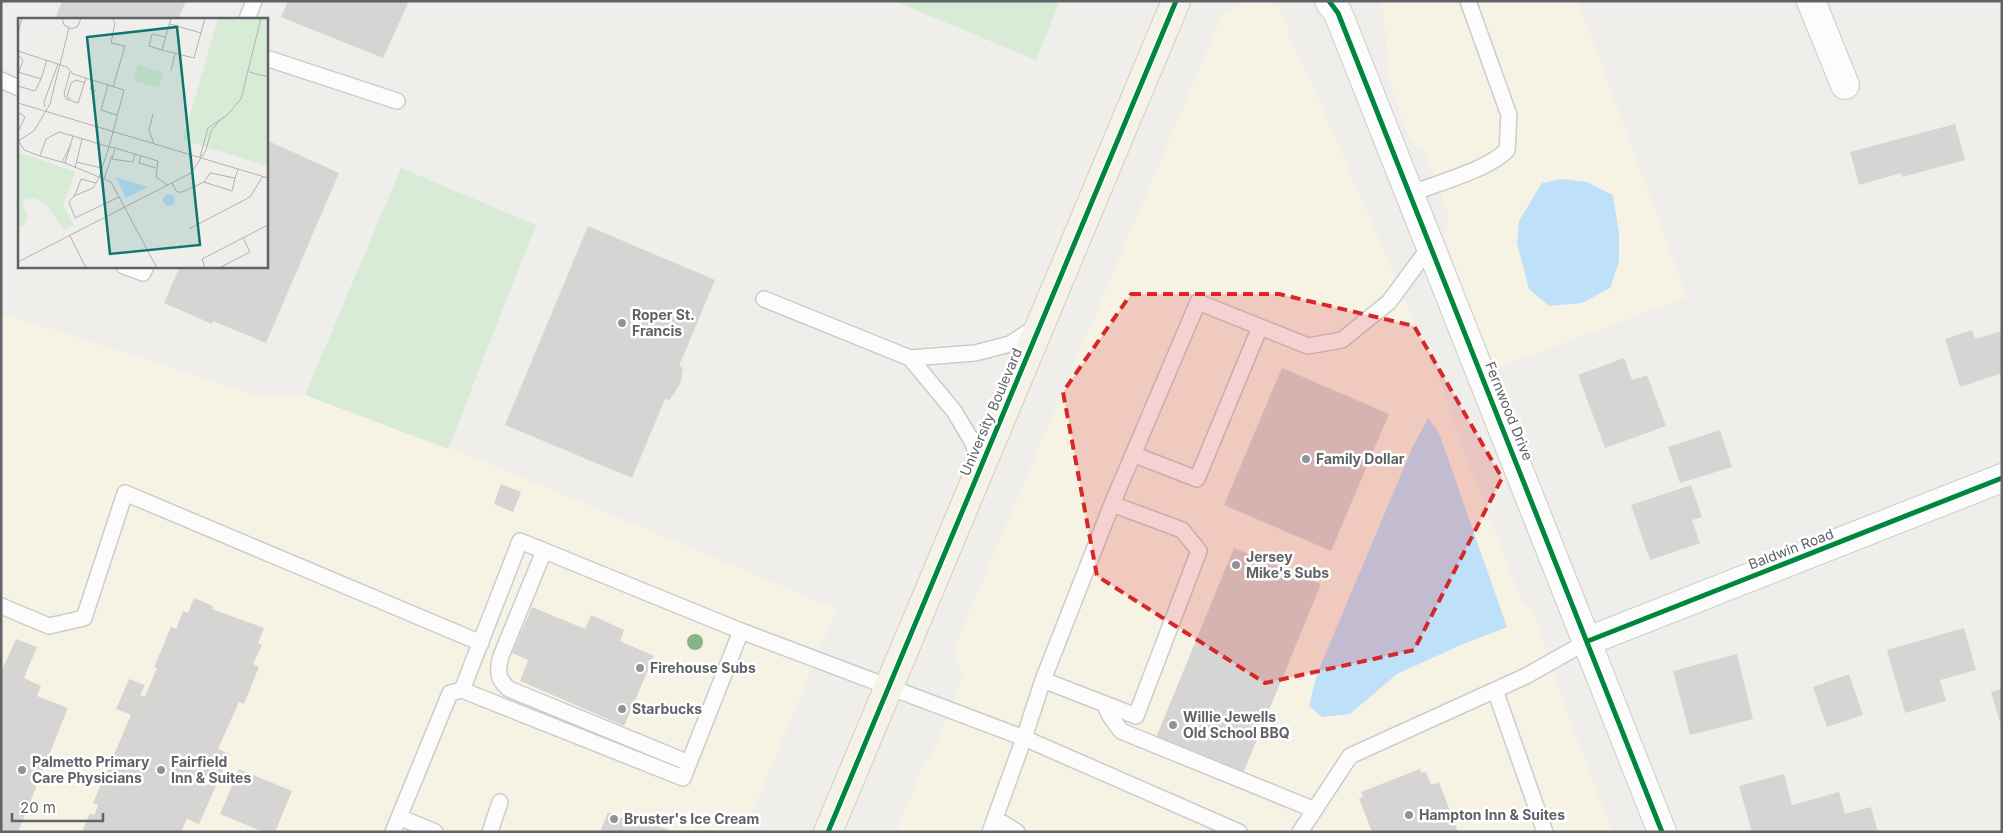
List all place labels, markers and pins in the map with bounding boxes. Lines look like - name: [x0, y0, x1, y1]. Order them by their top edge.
- place label: Roper St. Francis: [632, 306, 695, 339]
- marker: Roper St. Francis: [616, 317, 628, 329]
- place label: Family Dollar: [1316, 450, 1405, 467]
- marker: Family Dollar: [1300, 453, 1312, 465]
- place label: Jersey Mike's Subs: [1246, 548, 1329, 581]
- marker: Jersey Mike's Subs: [1230, 559, 1242, 571]
- place label: Firehouse Subs: [650, 659, 756, 676]
- marker: Firehouse Subs: [634, 662, 646, 674]
- place label: Starbucks: [632, 700, 702, 717]
- marker: Starbucks: [616, 703, 628, 715]
- place label: Willie Jewells Old School BBQ: [1183, 708, 1290, 741]
- marker: Willie Jewells Old School BBQ: [1167, 719, 1179, 731]
- place label: Palmetto Primary Care Physicians: [32, 753, 150, 786]
- place label: Fairfield Inn & Suites: [171, 753, 251, 786]
- marker: Palmetto Primary Care Physicians: [16, 764, 28, 776]
- marker: Fairfield Inn & Suites: [155, 764, 167, 776]
- place label: Hampton Inn & Suites: [1419, 806, 1565, 823]
- marker: Hampton Inn & Suites: [1403, 809, 1415, 821]
- place label: Bruster's Ice Cream: [624, 810, 759, 827]
- marker: Bruster's Ice Cream: [608, 813, 620, 825]

